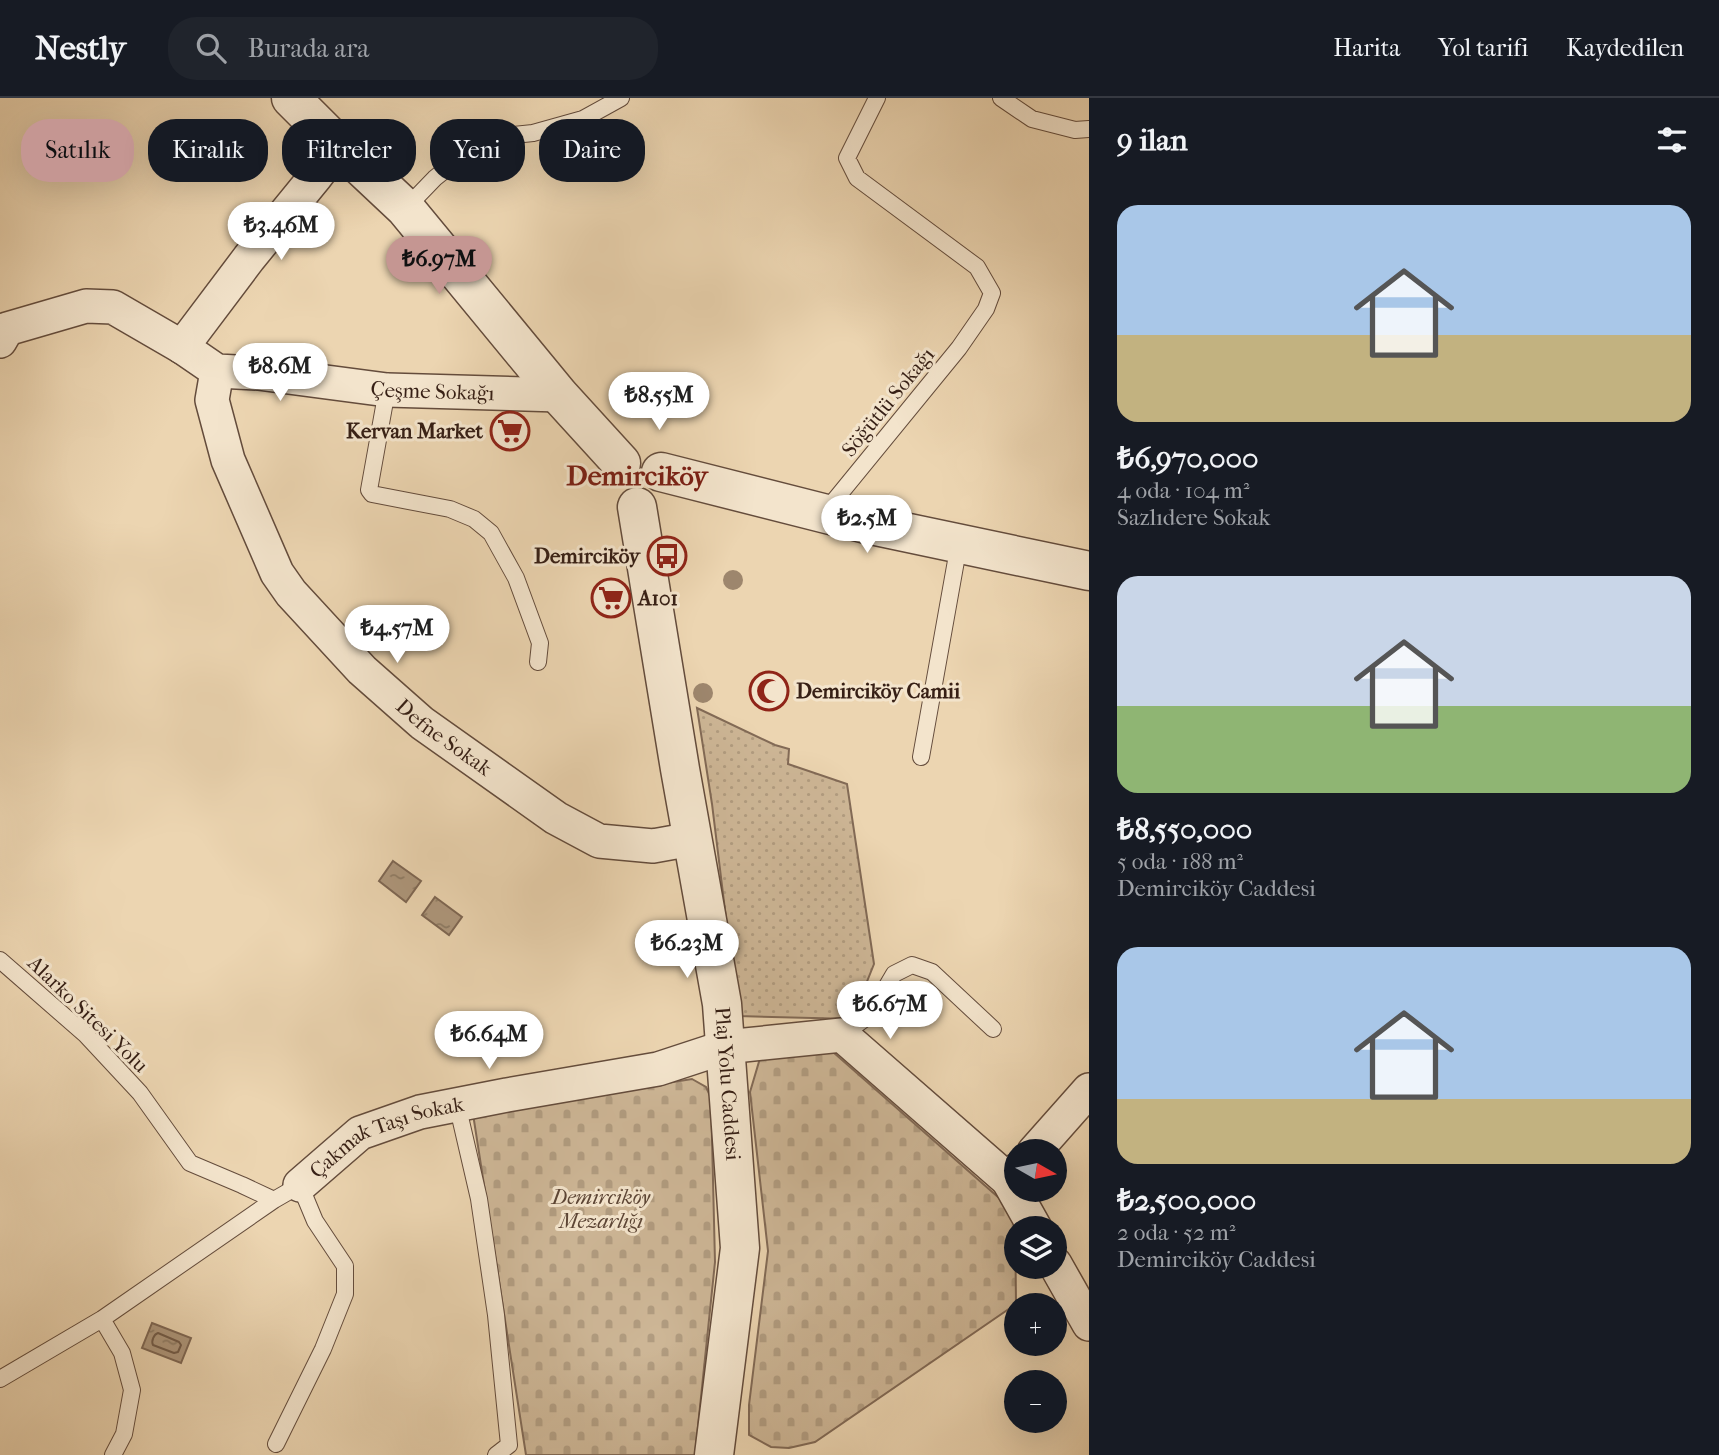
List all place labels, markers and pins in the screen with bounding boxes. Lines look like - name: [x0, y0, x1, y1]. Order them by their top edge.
- pin: ₺3.46M: [224, 202, 338, 262]
- pin: ₺6.97M: [382, 236, 496, 296]
- pin: ₺8.6M: [231, 344, 329, 403]
- pin: ₺8.55M: [602, 372, 716, 432]
- supermarket icon: Kervan Market: [489, 410, 531, 452]
- place label: Kervan Market: [346, 419, 484, 443]
- pin: ₺2.5M: [818, 496, 916, 555]
- bus stop icon: Demirciköy: [646, 535, 688, 577]
- place label: Demirciköy: [534, 544, 642, 568]
- supermarket icon: A101: [590, 577, 632, 619]
- place label: A101: [636, 586, 678, 610]
- pin: ₺4.57M: [340, 606, 454, 665]
- mosque icon: Demirciköy Camii: [748, 670, 790, 712]
- place label: Demirciköy Camii: [796, 679, 961, 703]
- pin: ₺6.23M: [630, 920, 744, 980]
- pin: ₺6.67M: [833, 982, 947, 1041]
- pin: ₺6.64M: [432, 1012, 546, 1071]

